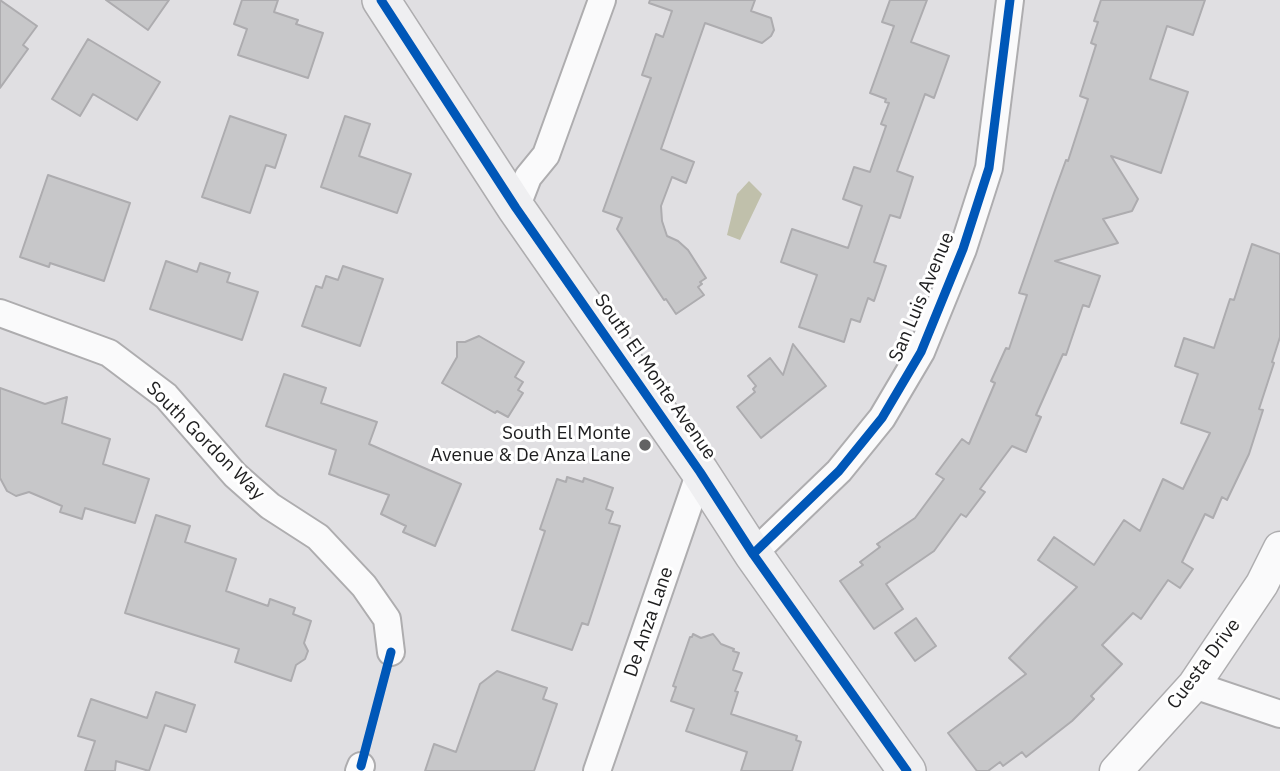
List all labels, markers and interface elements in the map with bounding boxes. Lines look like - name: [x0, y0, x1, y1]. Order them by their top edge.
- street label: San Luis Avenue: [884, 229, 960, 365]
- street label: South El Monte Avenue: [589, 290, 721, 464]
- street label: South Gordon Way: [141, 377, 269, 505]
- place label: South El Monte Avenue & De Anza Lane: [430, 423, 631, 467]
- marker: South El Monte Avenue & De Anza Lane: [637, 437, 653, 453]
- street label: De Anza Lane: [620, 564, 678, 680]
- street label: Cuesta Drive: [1163, 614, 1245, 714]

